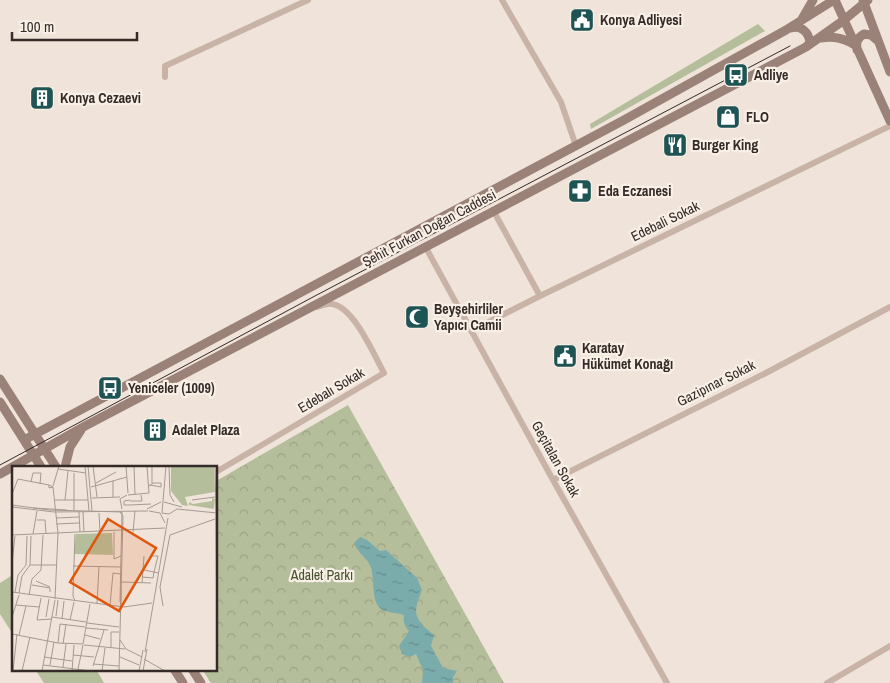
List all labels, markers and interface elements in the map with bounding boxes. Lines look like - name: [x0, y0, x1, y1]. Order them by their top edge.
- public building icon: Konya Adliyesi: [569, 7, 595, 33]
- scale bar: [12, 10, 138, 42]
- place label: Konya Adliyesi: [600, 11, 682, 29]
- text: 100 m: [20, 16, 54, 37]
- bus stop icon: Adliye: [723, 62, 749, 88]
- place label: Adliye: [754, 66, 788, 84]
- building icon: Konya Cezaevi: [29, 85, 55, 111]
- place label: Konya Cezaevi: [60, 89, 141, 107]
- shop icon: FLO: [715, 104, 741, 130]
- place label: FLO: [746, 108, 769, 126]
- restaurant icon: Burger King: [662, 132, 688, 158]
- place label: Burger King: [692, 136, 758, 154]
- pharmacy icon: Eda Eczanesi: [567, 178, 593, 204]
- place label: Eda Eczanesi: [598, 182, 671, 200]
- street label: Şehit Furkan Doğan Caddesi: [359, 185, 499, 271]
- street label: Edebali Sokak: [628, 197, 702, 245]
- place label: Beyşehirliler Yapıcı Camii: [434, 300, 503, 334]
- mosque icon: Beyşehirliler Yapıcı Camii: [404, 304, 430, 330]
- place label: Karatay Hükümet Konağı: [582, 339, 673, 373]
- public building icon: Karatay Hükümet Konağı: [552, 343, 578, 369]
- street label: Gazipınar Sokak: [674, 355, 758, 410]
- street label: Edebalı Sokak: [295, 363, 368, 417]
- bus stop icon: Yeniceler (1009): [97, 375, 123, 401]
- place label: Yeniceler (1009): [128, 379, 215, 397]
- building icon: Adalet Plaza: [142, 417, 168, 443]
- street label: Geçitalan Sokak: [528, 418, 584, 500]
- place label: Adalet Plaza: [172, 421, 240, 439]
- inset map: [12, 466, 218, 670]
- park label: Adalet Parkı: [290, 566, 353, 584]

